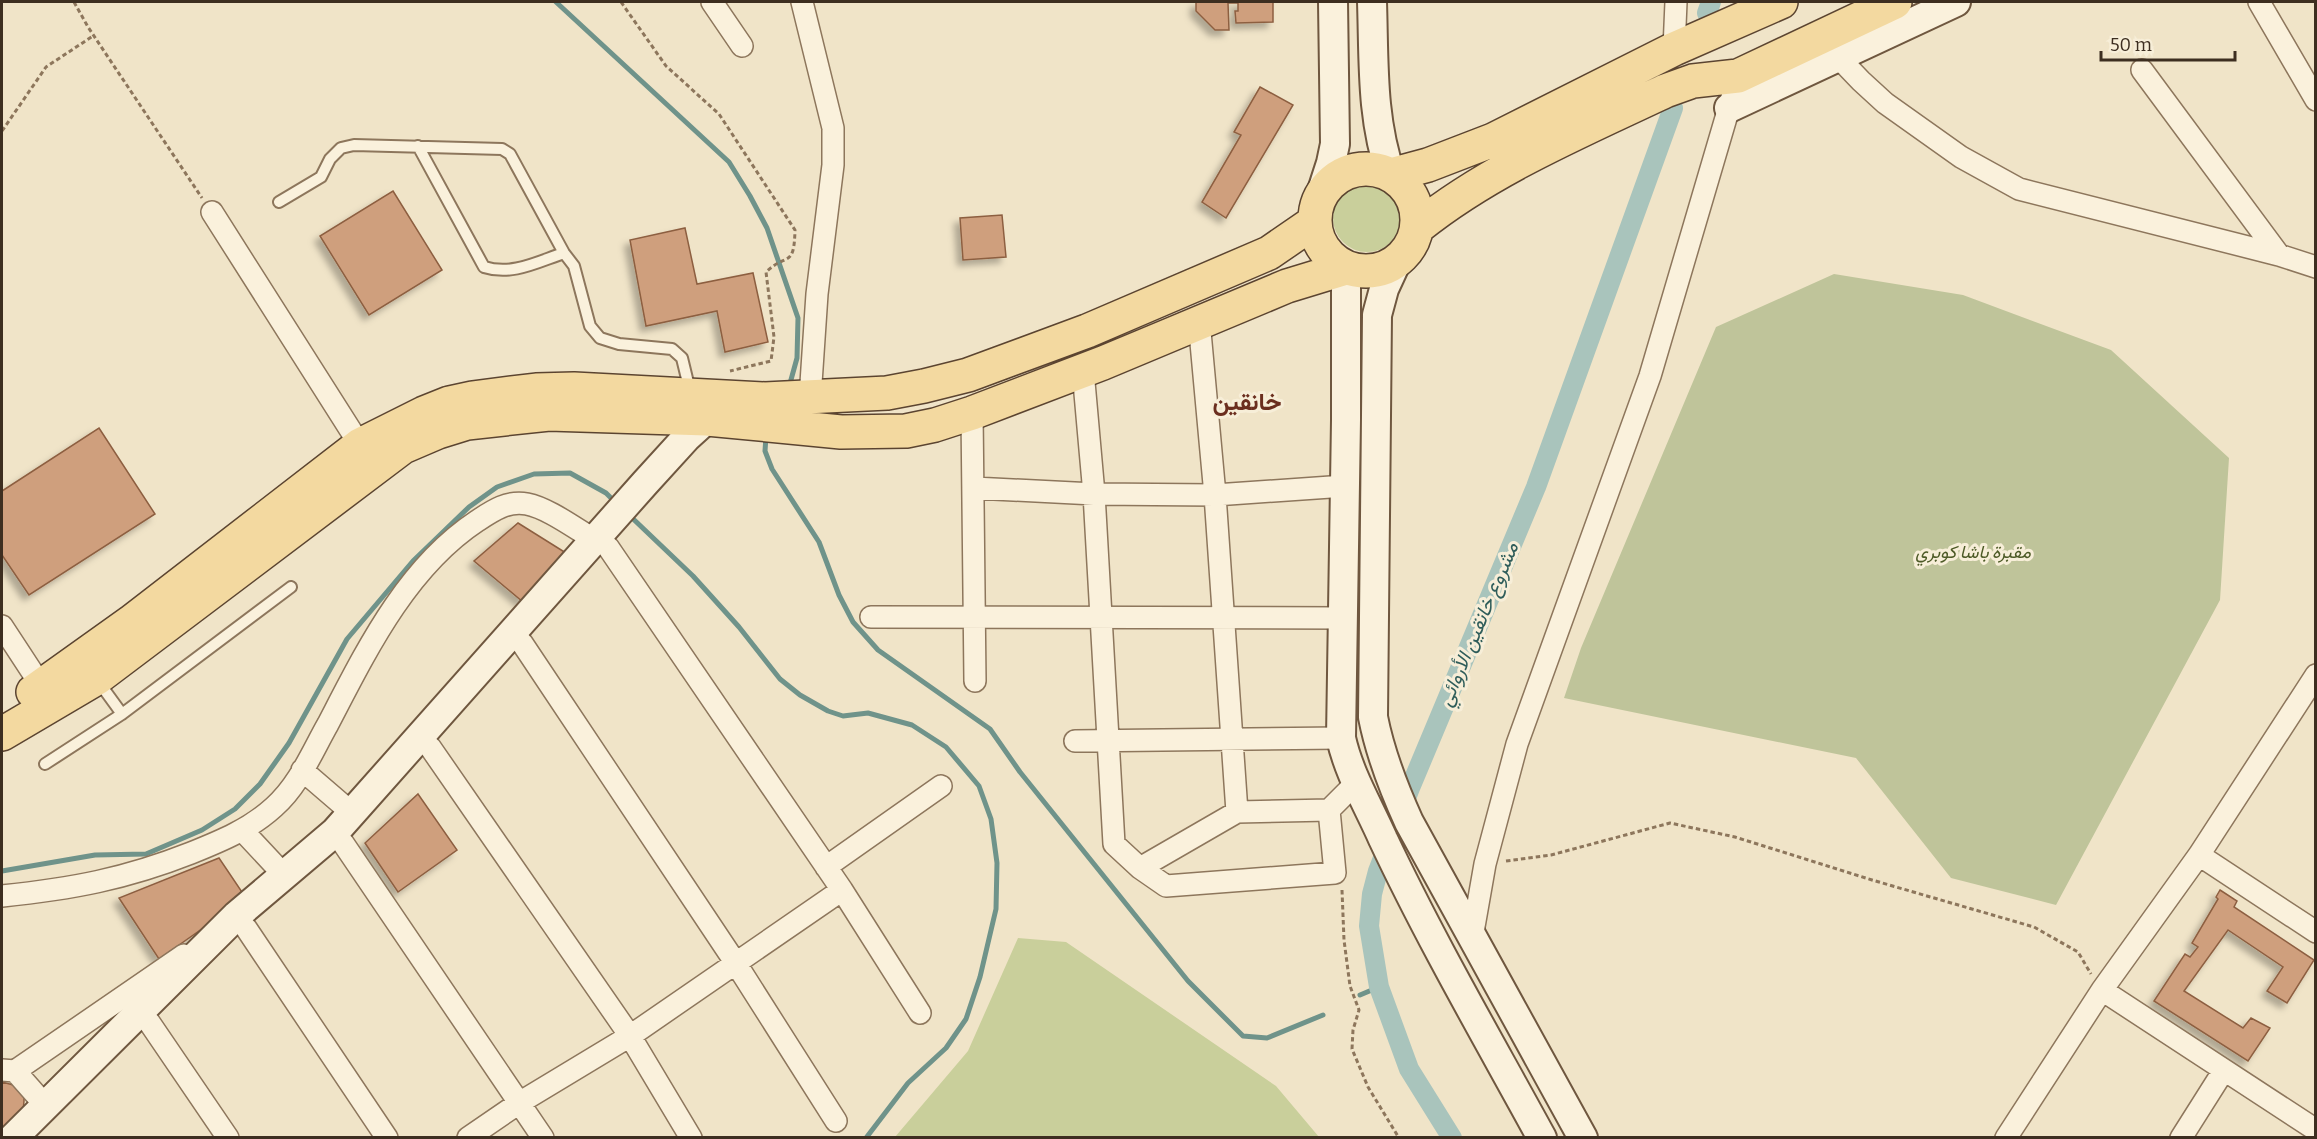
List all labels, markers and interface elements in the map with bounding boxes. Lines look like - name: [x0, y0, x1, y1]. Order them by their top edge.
- scale bar: [2101, 24, 2234, 62]
- text: 50 m: [2110, 34, 2152, 56]
- district label: خانقين: [1212, 388, 1282, 416]
- water label: مشروع خانقين الأروائي: [1433, 538, 1528, 712]
- park label: مقبرة باشا كوبري: [1915, 541, 2031, 567]

